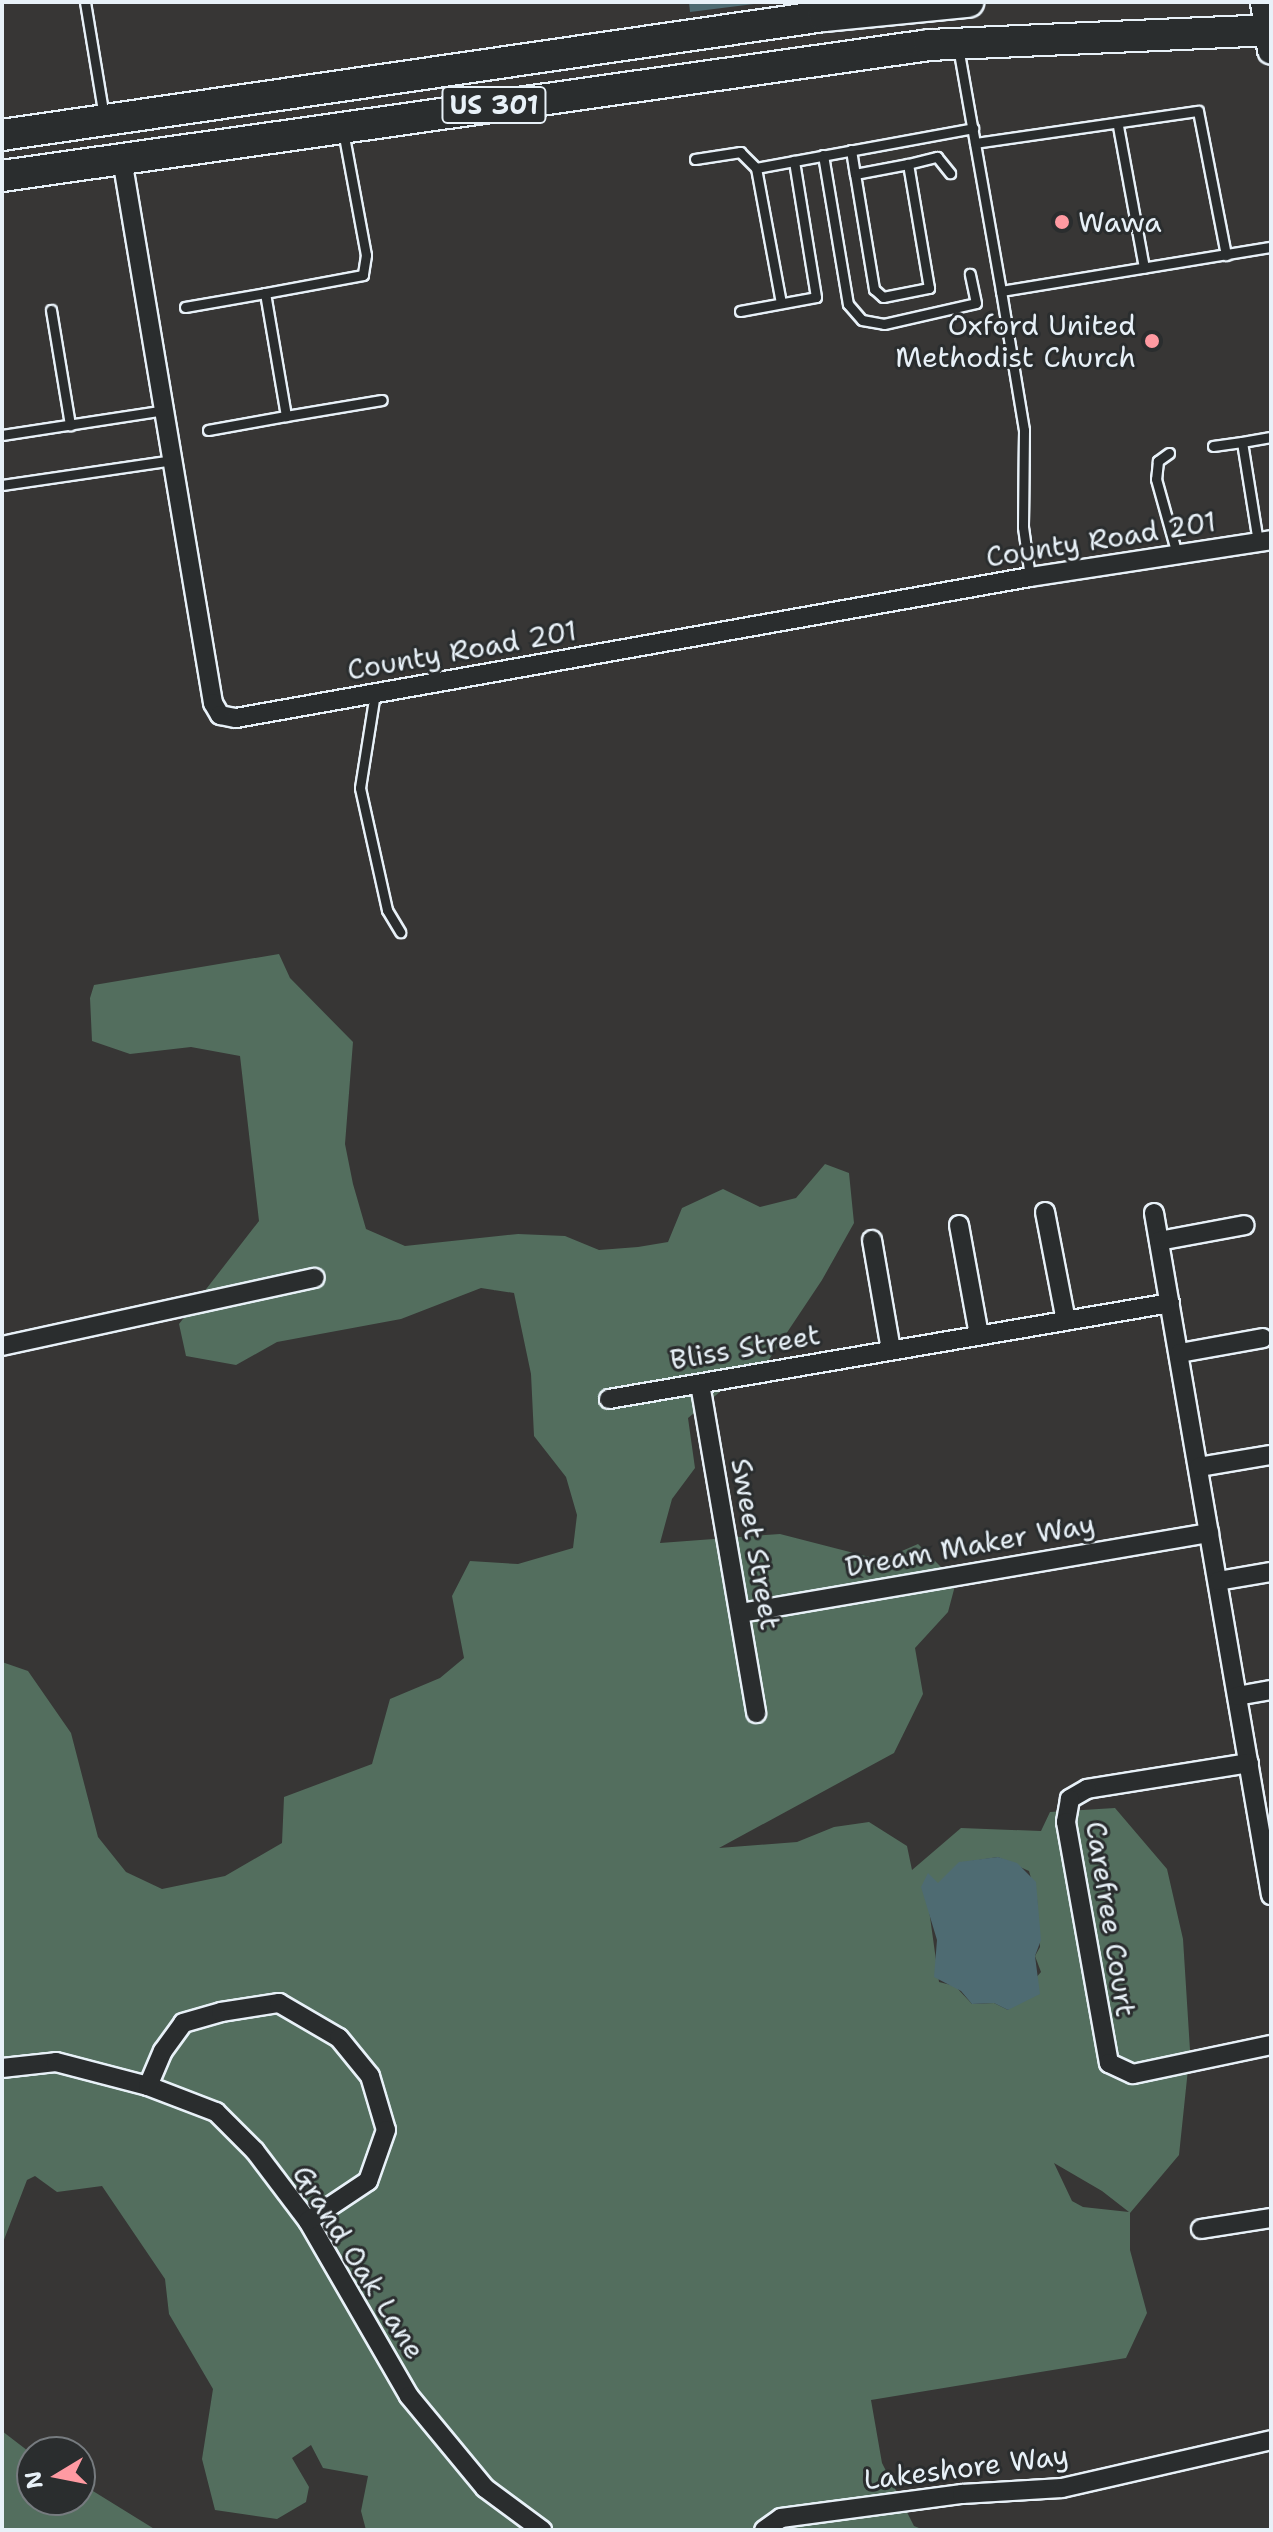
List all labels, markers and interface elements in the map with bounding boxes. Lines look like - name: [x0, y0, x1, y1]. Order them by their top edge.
- road number: US 301: [440, 83, 548, 127]
- place label: Wawa: [1078, 205, 1162, 239]
- marker: Wawa: [1053, 213, 1071, 231]
- place label: Oxford United Methodist Church: [895, 308, 1136, 374]
- marker: Oxford United Methodist Church: [1143, 332, 1161, 350]
- street label: County Road 201: [983, 504, 1219, 574]
- street label: County Road 201: [344, 613, 580, 687]
- street label: Bliss Street: [667, 1317, 823, 1377]
- street label: Sweet Street: [724, 1456, 788, 1632]
- street label: Dream Maker Way: [843, 1507, 1097, 1583]
- street label: Carefree Court: [1079, 1819, 1143, 2019]
- street label: Grand Oak Lane: [286, 2159, 432, 2365]
- north arrow: [16, 2436, 96, 2516]
- street label: Lakeshore Way: [862, 2438, 1070, 2496]
- text: N: [18, 2469, 50, 2491]

